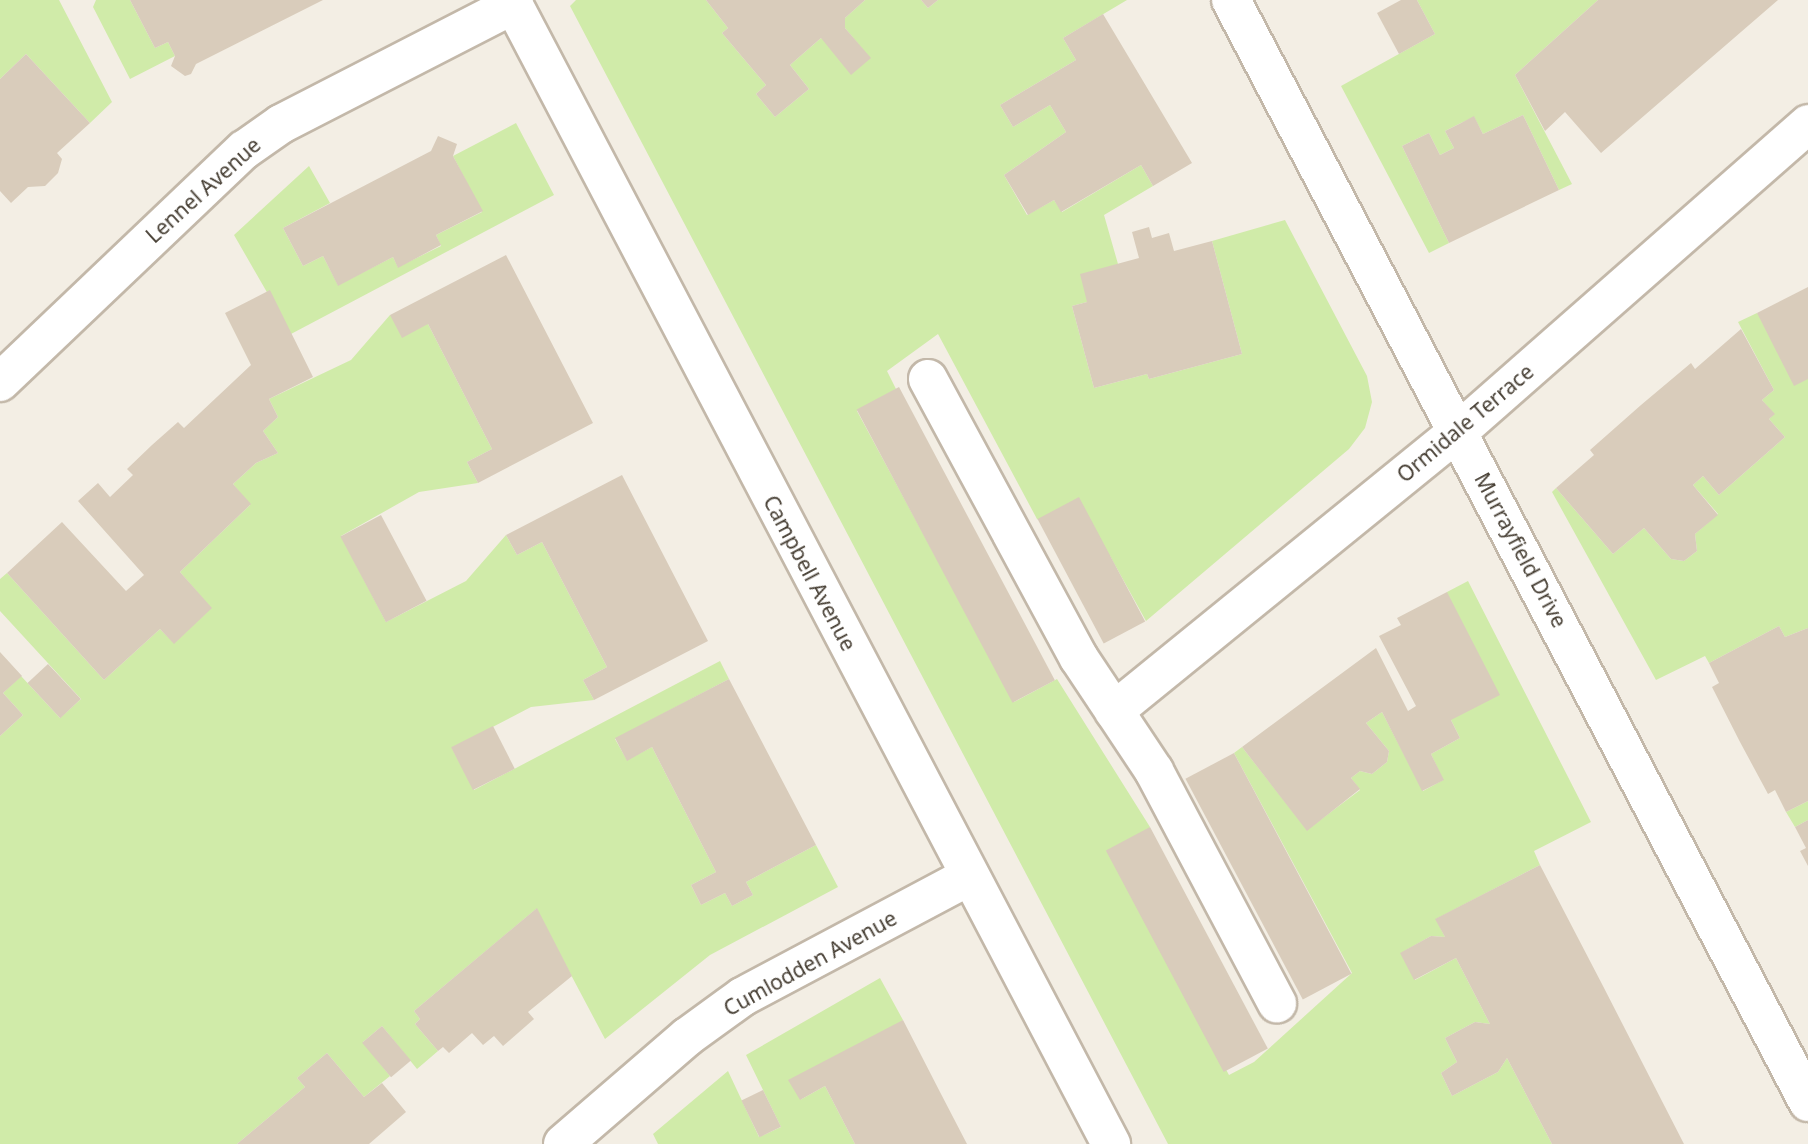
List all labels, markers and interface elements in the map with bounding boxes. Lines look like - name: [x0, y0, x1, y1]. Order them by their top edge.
- street label: Lennel Avenue: [141, 132, 265, 248]
- street label: Ormidale Terrace: [1392, 359, 1538, 487]
- street label: Murrayfield Drive: [1470, 468, 1572, 632]
- street label: Campbell Avenue: [758, 491, 862, 655]
- street label: Cumlodden Avenue: [719, 905, 901, 1021]

